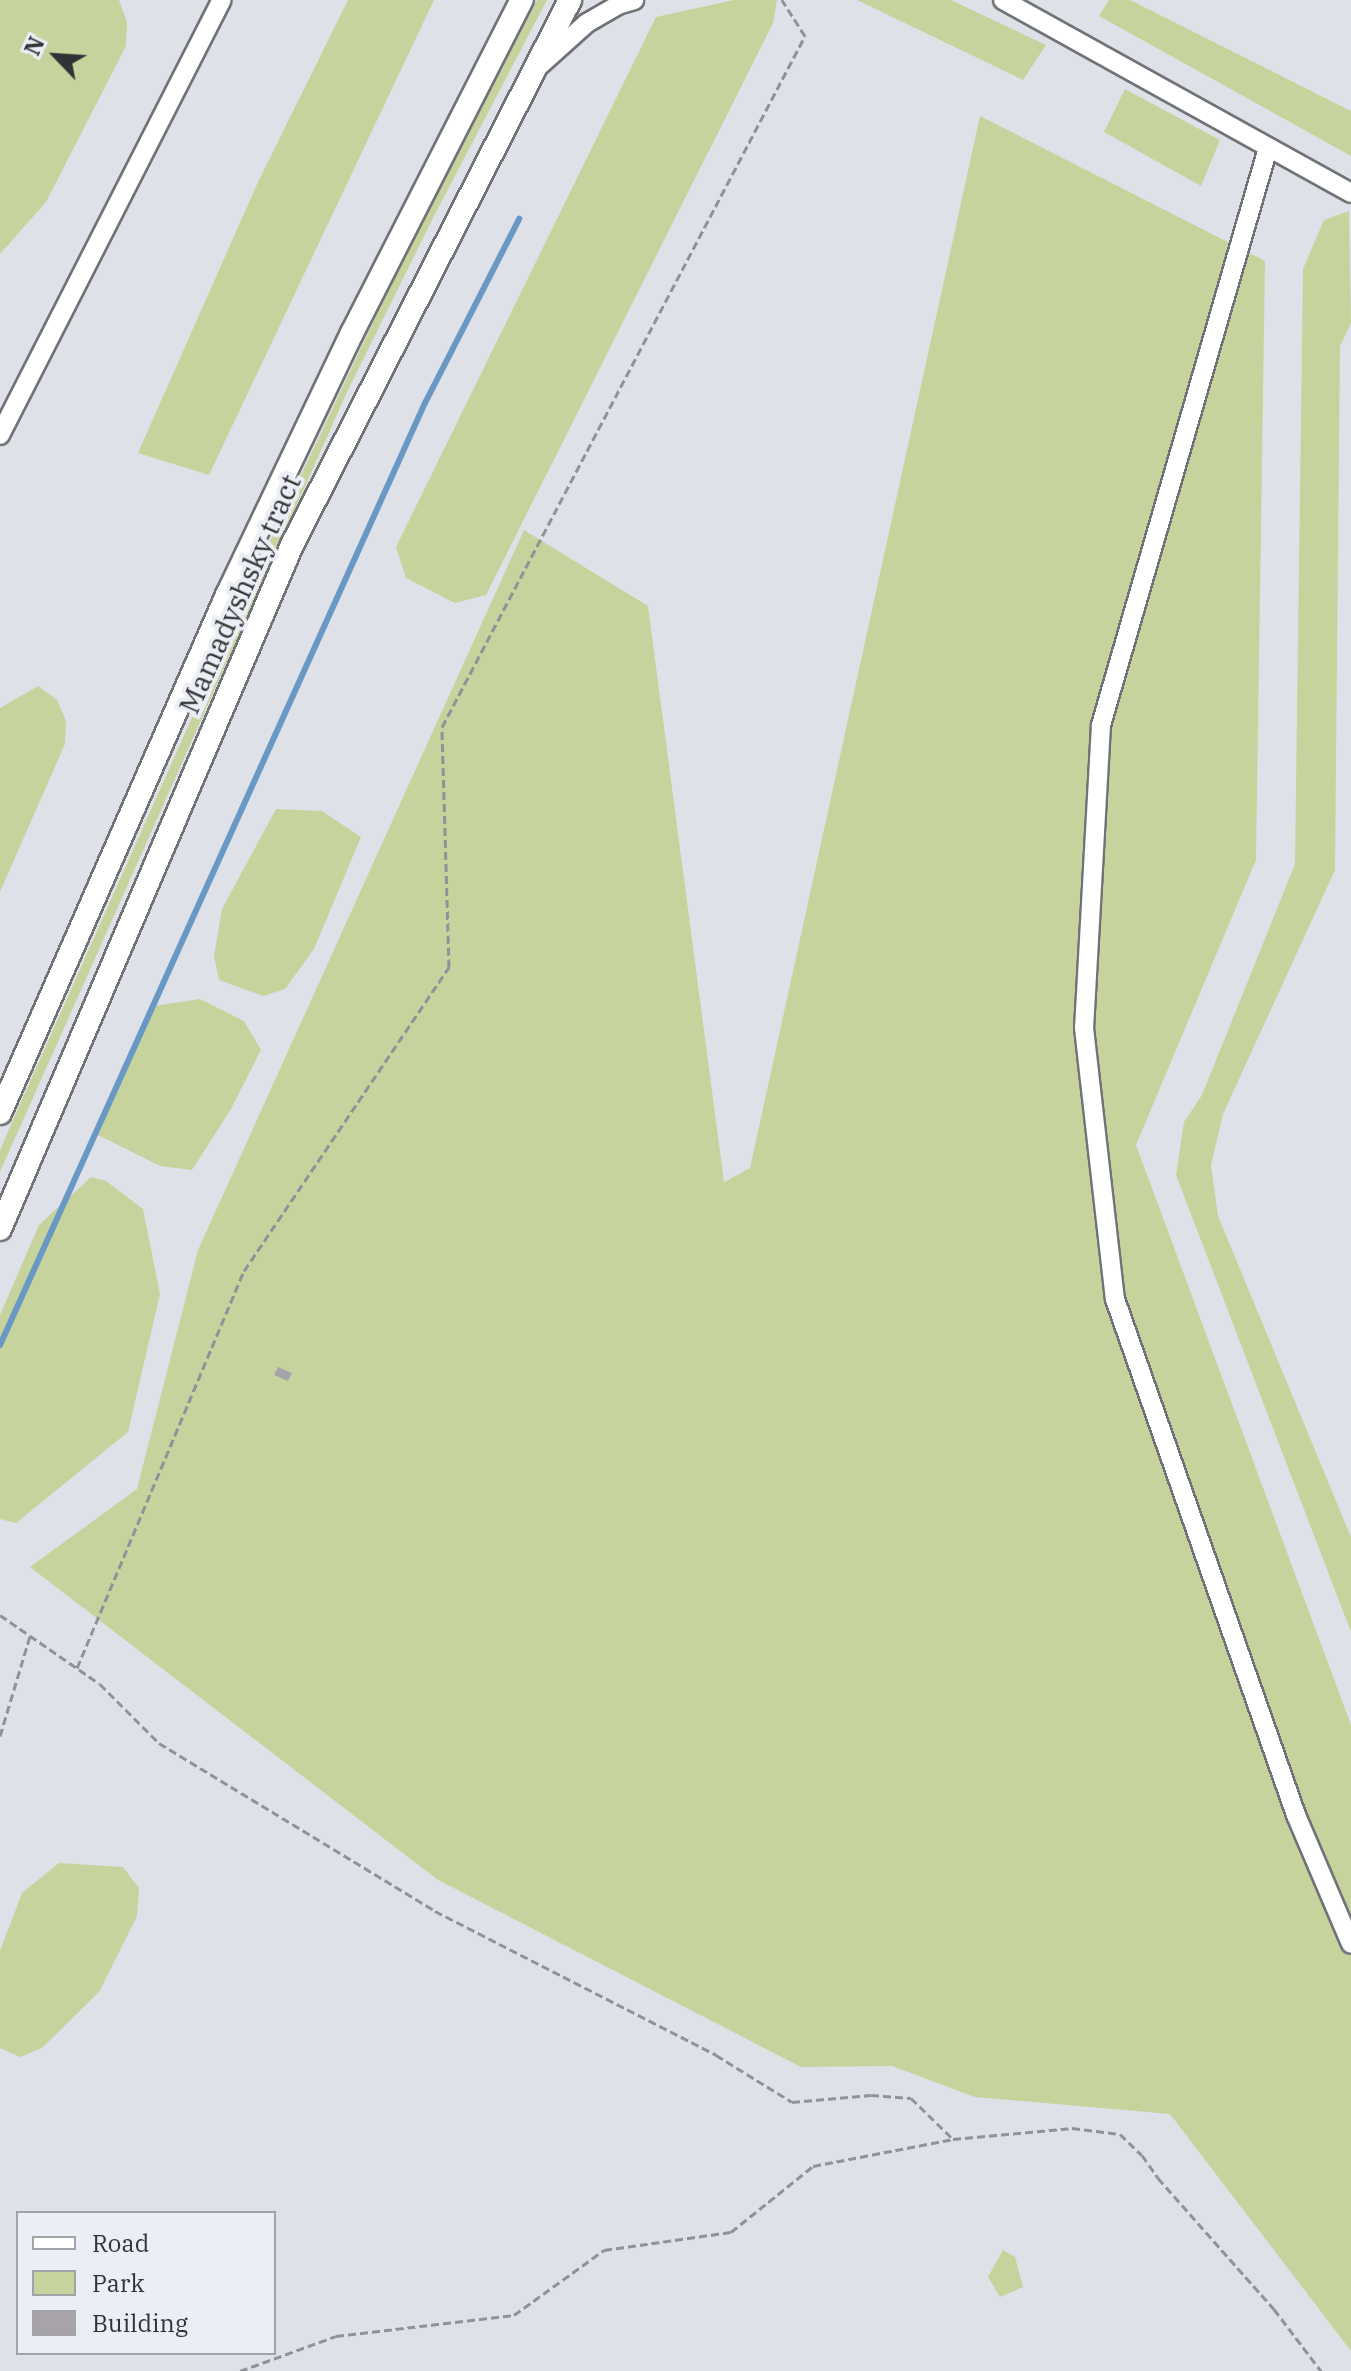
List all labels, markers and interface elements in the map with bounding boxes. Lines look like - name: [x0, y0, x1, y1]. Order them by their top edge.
- north arrow: [16, 16, 96, 96]
- text: N: [17, 32, 51, 60]
- street label: Mamadyshsky tract: [172, 469, 308, 719]
- legend: [16, 2211, 276, 2355]
- text: Road: [92, 2227, 149, 2259]
- text: Park: [92, 2267, 144, 2299]
- text: Building: [92, 2307, 188, 2339]

